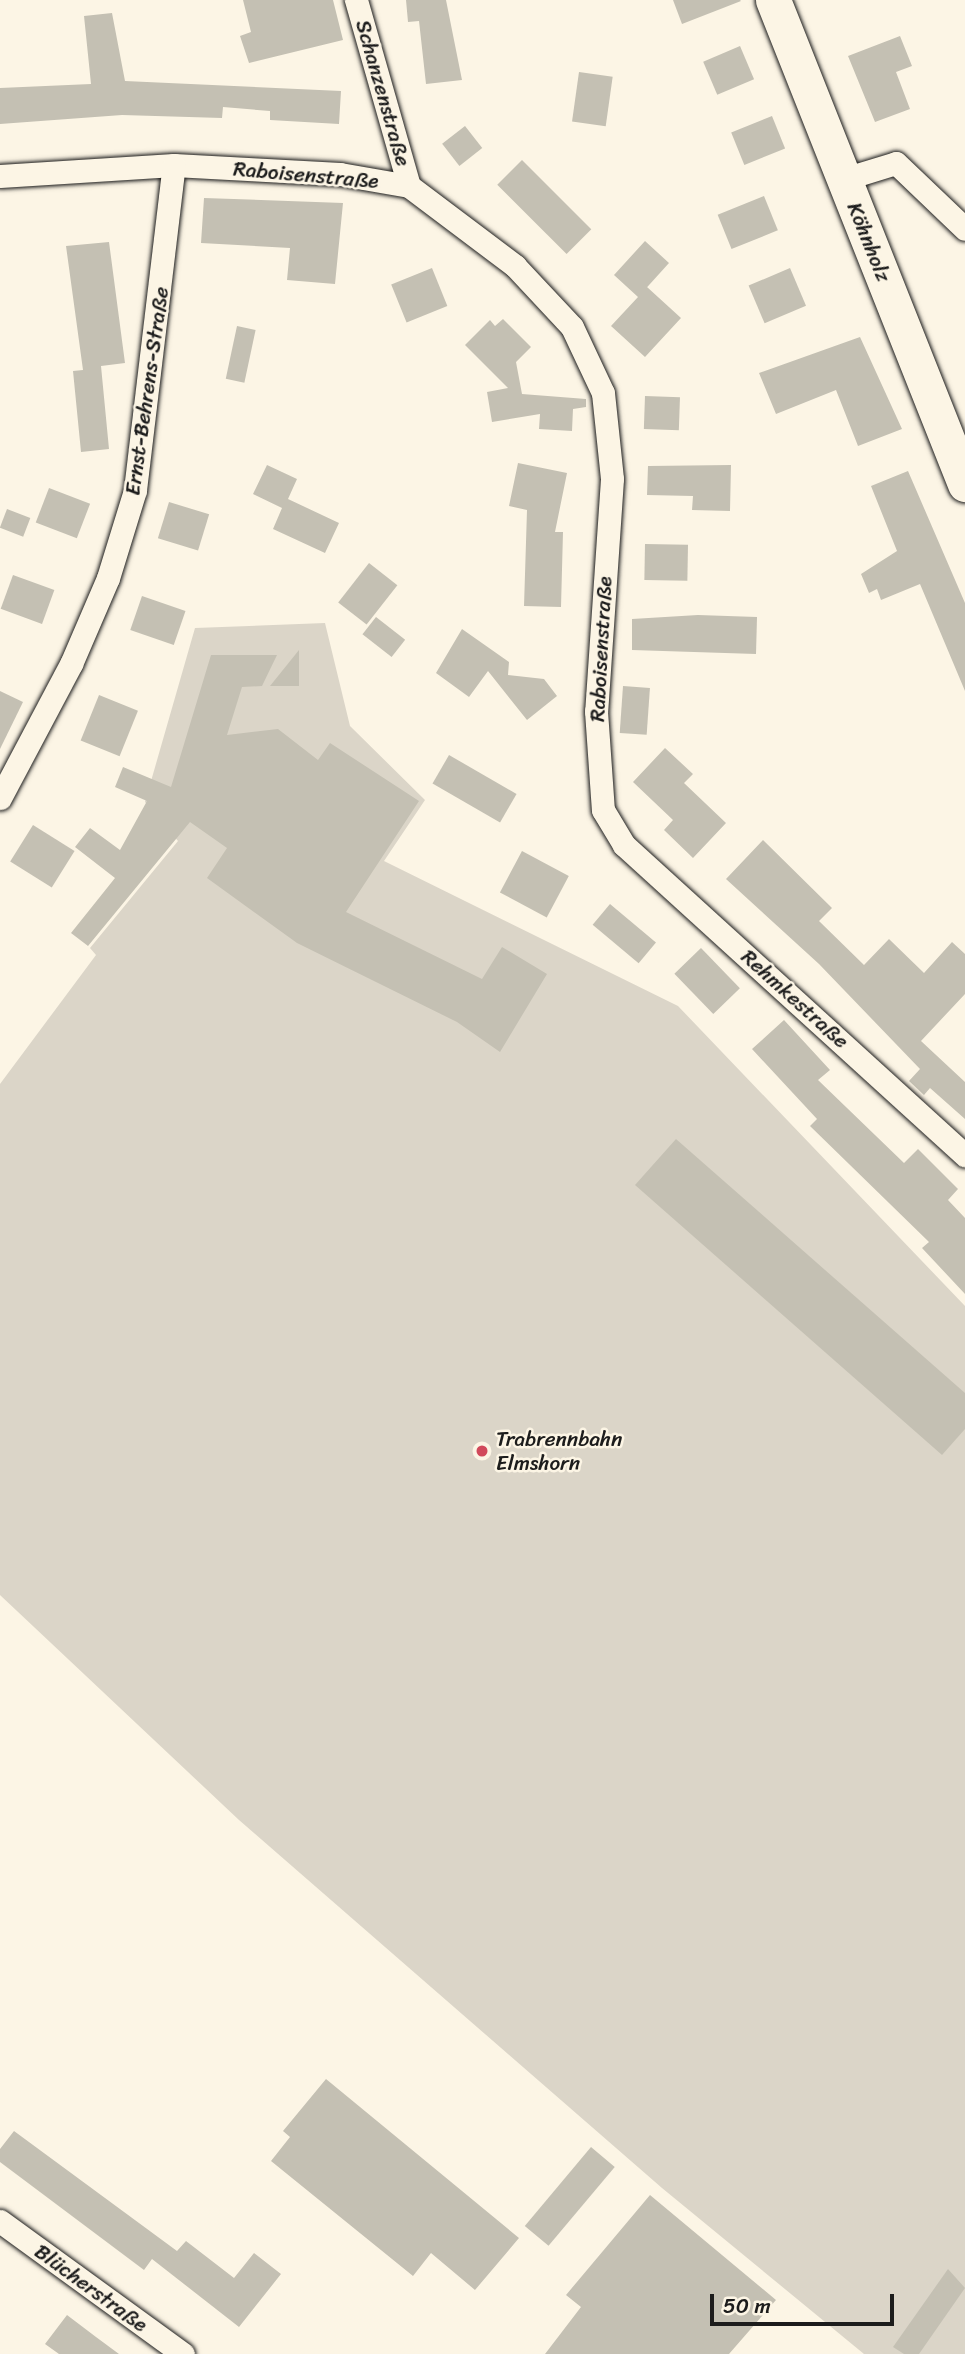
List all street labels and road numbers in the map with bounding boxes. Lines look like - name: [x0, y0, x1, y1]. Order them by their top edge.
- street label: Schanzenstraße: [350, 17, 416, 169]
- street label: Raboisenstraße: [232, 156, 380, 194]
- street label: Köhnholz: [842, 199, 896, 285]
- street label: Ernst-Behrens-Straße: [120, 285, 174, 497]
- street label: Raboisenstraße: [585, 576, 617, 722]
- street label: Rehmkestraße: [736, 944, 854, 1054]
- street label: Blücherstraße: [30, 2239, 152, 2337]

